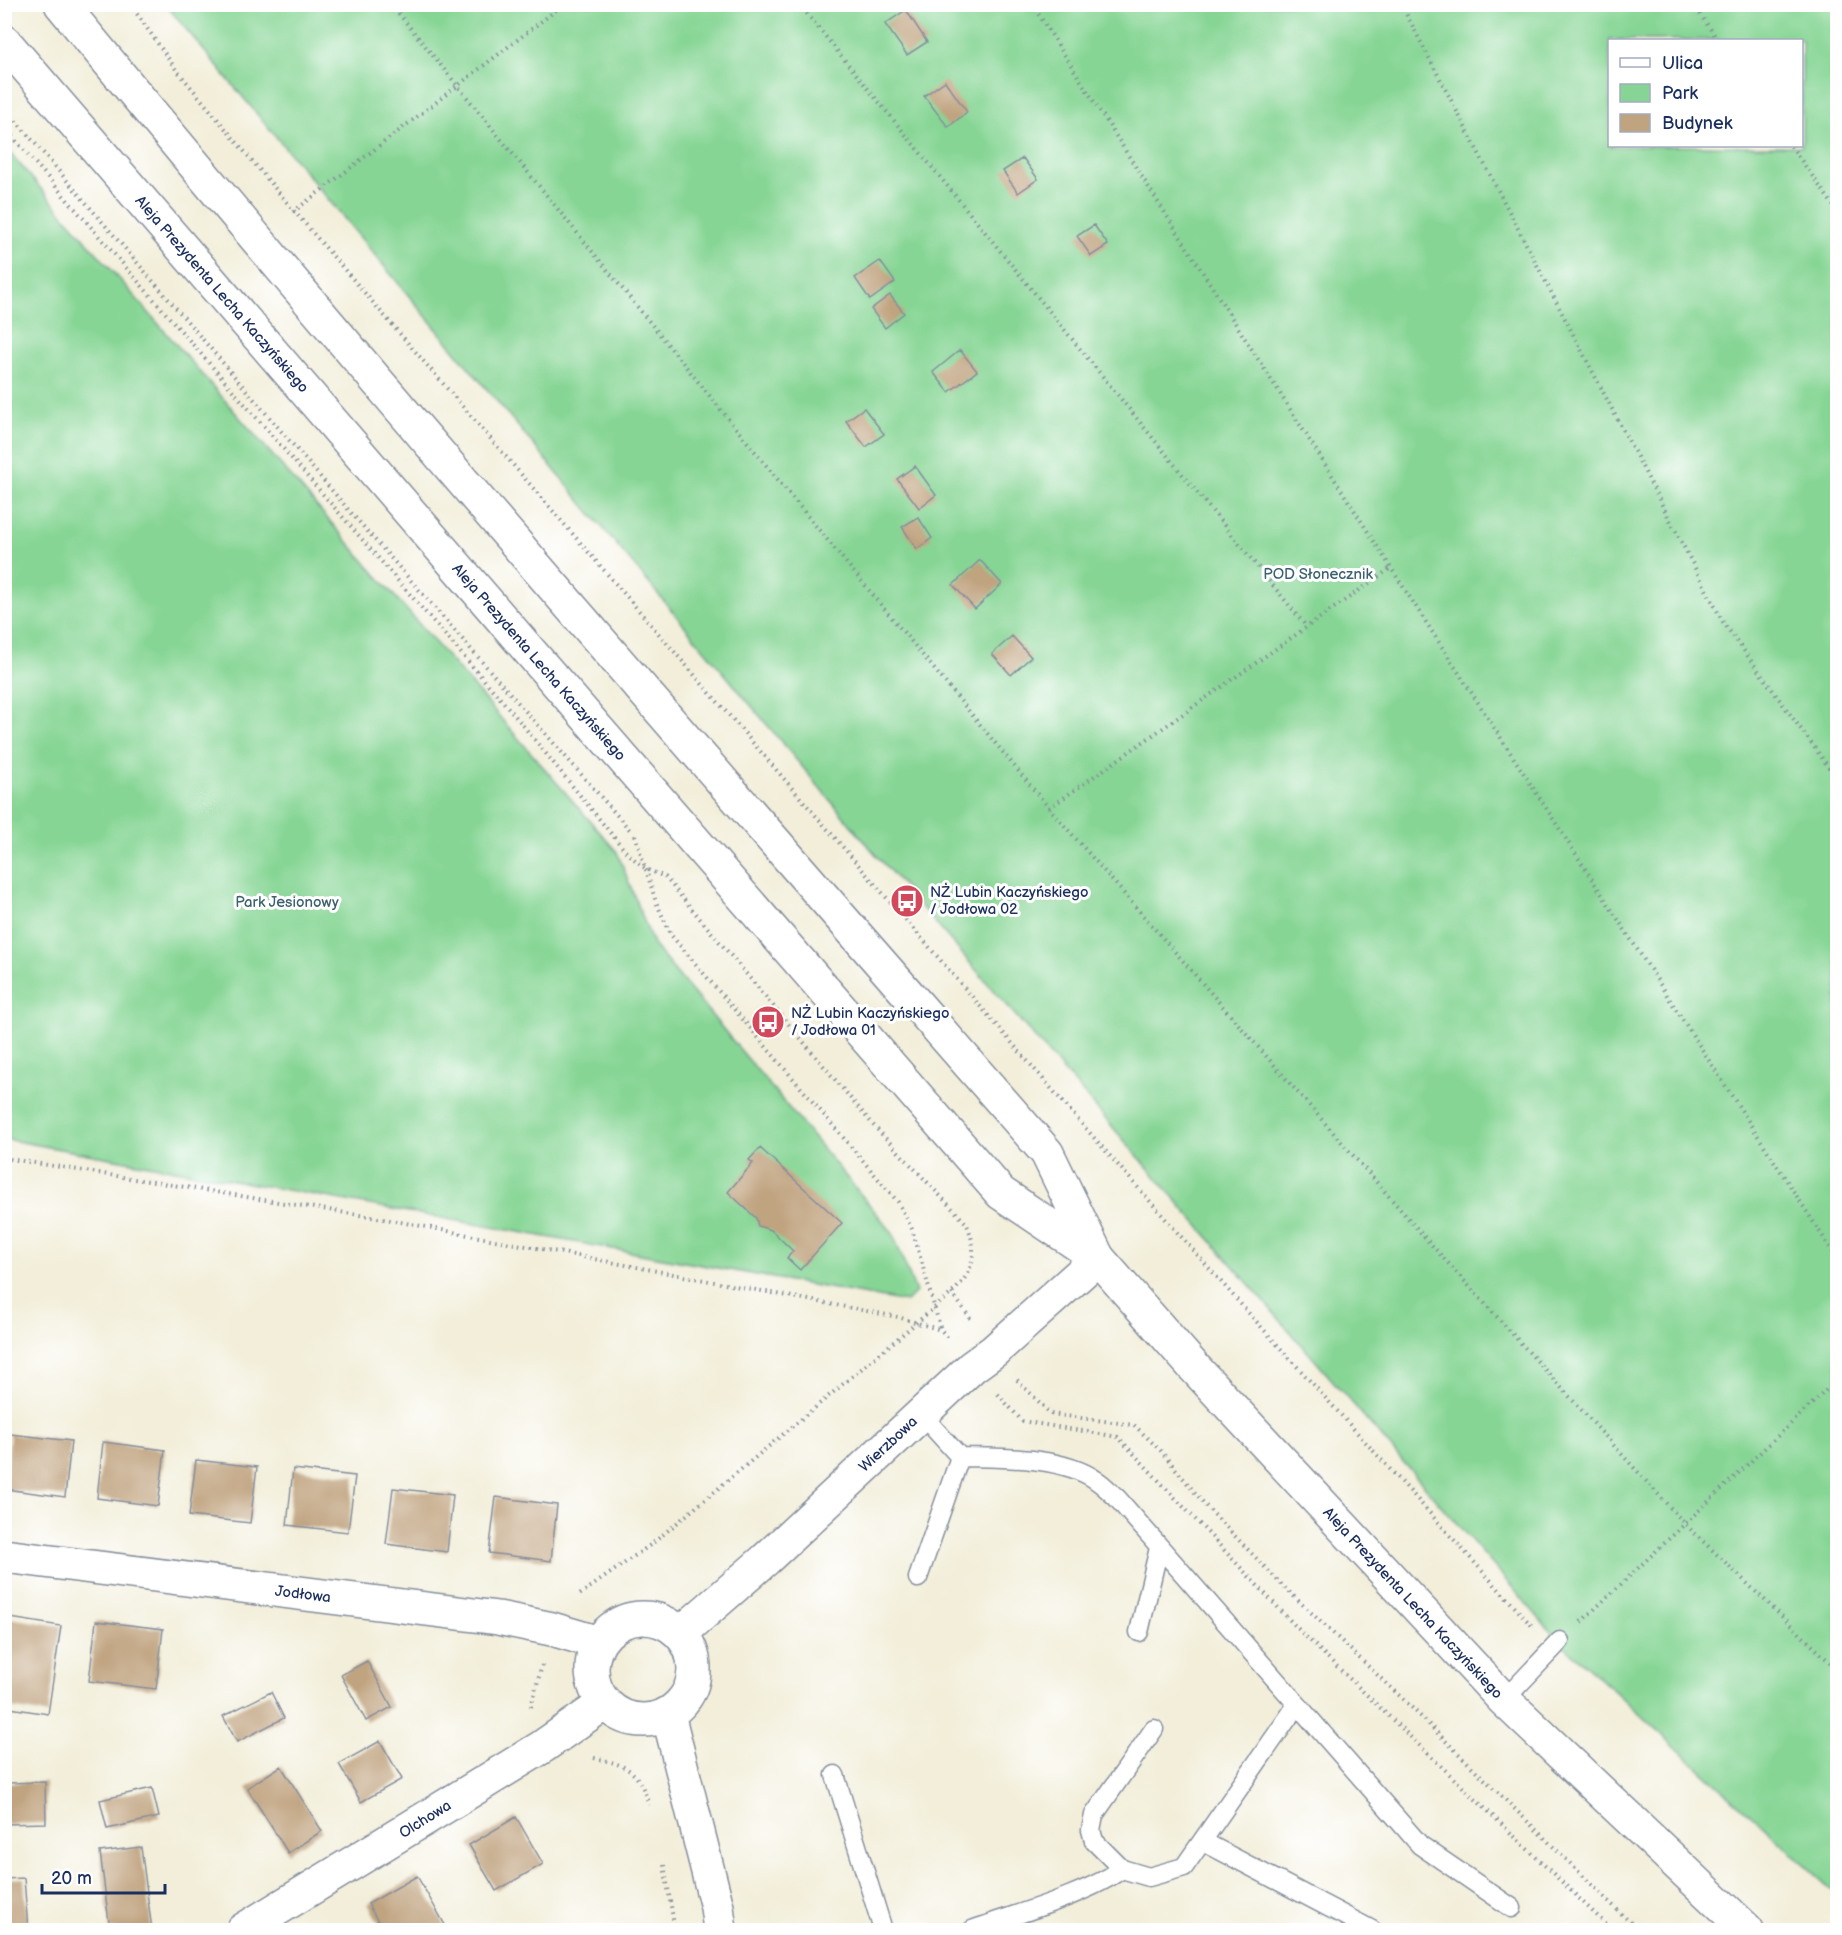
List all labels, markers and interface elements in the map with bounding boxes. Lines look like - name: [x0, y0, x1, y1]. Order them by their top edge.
- legend: [1608, 39, 1803, 147]
- text: Ulica: [1662, 53, 1703, 74]
- text: Park: [1662, 83, 1698, 104]
- text: Budynek: [1662, 113, 1733, 134]
- street label: Aleja Prezydenta Lecha Kaczyńskiego: [131, 192, 313, 397]
- street label: Aleja Prezydenta Lecha Kaczyńskiego: [448, 560, 630, 765]
- park label: POD Słonecznik: [1263, 565, 1373, 584]
- bus stop icon: NŻ Lubin Kaczyńskiego / Jodłowa 02: [889, 883, 925, 919]
- place label: NŻ Lubin Kaczyńskiego / Jodłowa 02: [930, 883, 1088, 919]
- park label: Park Jesionowy: [235, 893, 339, 912]
- bus stop icon: NŻ Lubin Kaczyńskiego / Jodłowa 01: [750, 1004, 786, 1040]
- place label: NŻ Lubin Kaczyńskiego / Jodłowa 01: [791, 1004, 949, 1040]
- street label: Wierzbowa: [855, 1412, 922, 1476]
- street label: Aleja Prezydenta Lecha Kaczyńskiego: [1319, 1503, 1507, 1703]
- street label: Jodłowa: [274, 1582, 332, 1607]
- street label: Olchowa: [396, 1796, 455, 1843]
- scale bar: [42, 1857, 165, 1895]
- text: 20 m: [51, 1868, 92, 1889]

